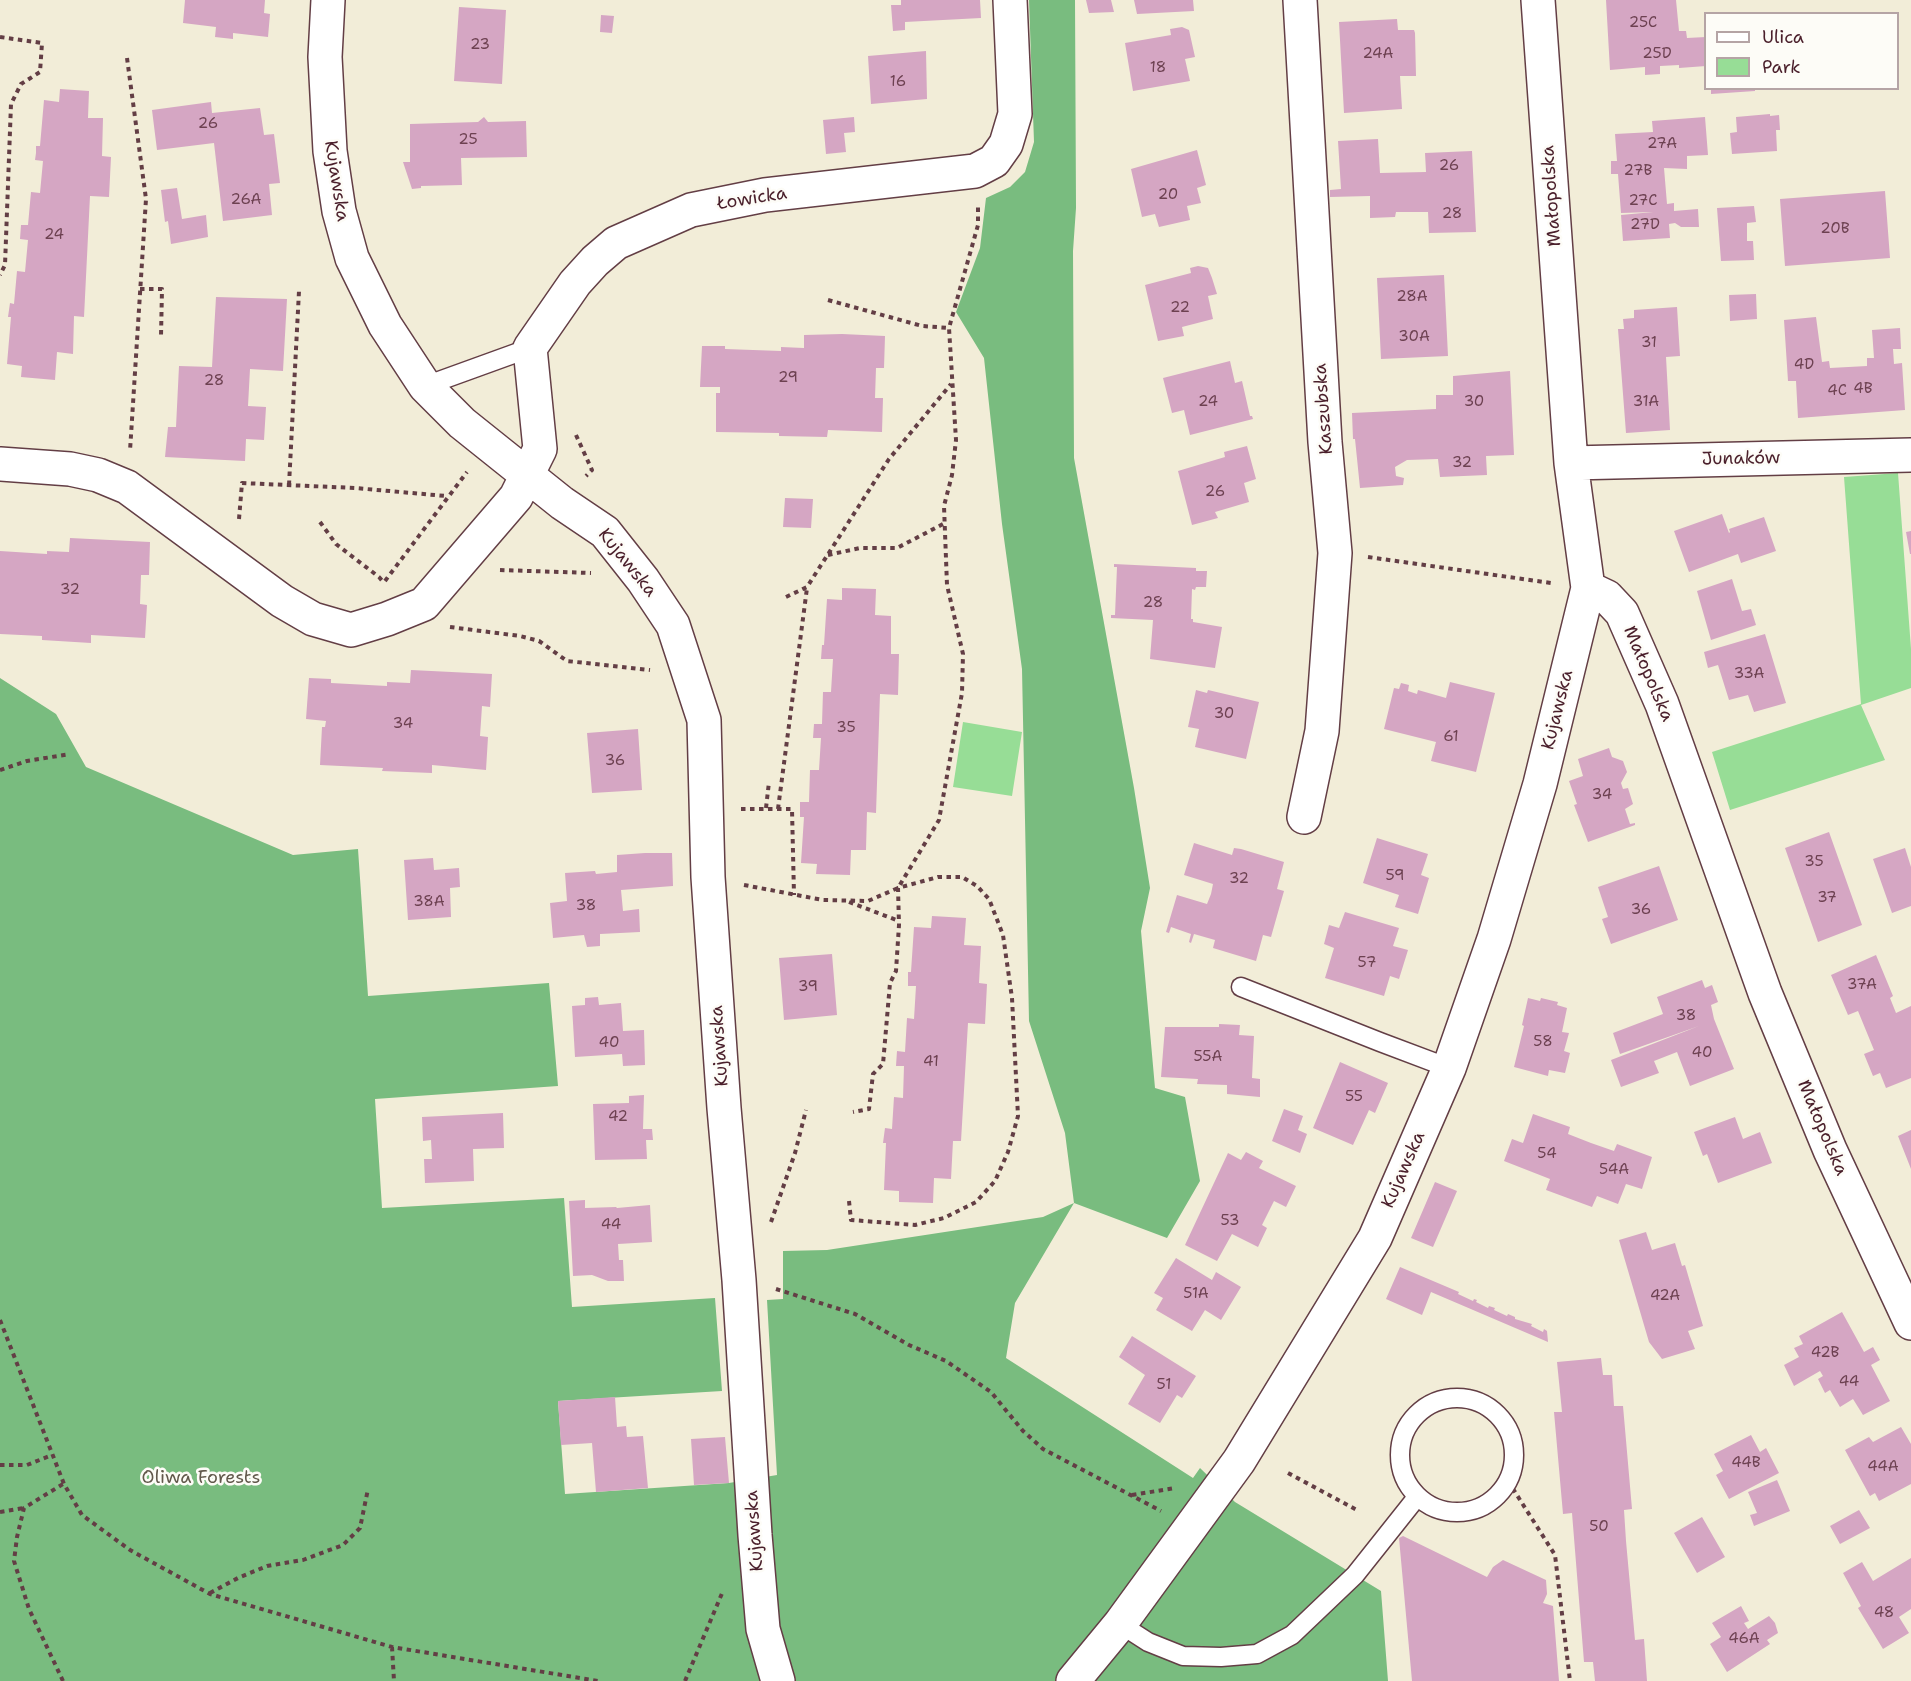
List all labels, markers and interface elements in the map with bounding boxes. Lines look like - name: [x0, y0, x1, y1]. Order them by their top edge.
- legend: [1704, 12, 1899, 90]
- house number: 25C: [1629, 14, 1657, 32]
- text: Ulica: [1762, 25, 1804, 49]
- house number: 23: [470, 36, 490, 54]
- house number: 24A: [1363, 45, 1393, 63]
- house number: 25D: [1642, 45, 1672, 63]
- text: Park: [1762, 55, 1801, 79]
- house number: 18: [1150, 59, 1166, 77]
- house number: 16: [890, 73, 906, 91]
- house number: 26: [198, 115, 218, 133]
- house number: 25: [458, 131, 478, 149]
- house number: 27A: [1647, 135, 1677, 153]
- street label: Kujawska: [319, 139, 353, 223]
- street label: Małopolska: [1538, 145, 1566, 247]
- house number: 26: [1439, 157, 1459, 175]
- house number: 27B: [1624, 162, 1652, 180]
- street label: Łowicka: [716, 183, 788, 215]
- house number: 20: [1158, 186, 1178, 204]
- house number: 26A: [231, 191, 261, 209]
- house number: 27C: [1628, 192, 1658, 210]
- house number: 28: [1442, 205, 1462, 223]
- house number: 27D: [1630, 216, 1660, 234]
- house number: 20B: [1820, 220, 1850, 238]
- house number: 24: [44, 226, 64, 244]
- house number: 28A: [1396, 288, 1428, 306]
- house number: 22: [1170, 299, 1190, 317]
- house number: 30A: [1398, 328, 1430, 346]
- house number: 31: [1641, 334, 1657, 352]
- house number: 4D: [1794, 356, 1814, 374]
- street label: Kaszubska: [1310, 363, 1338, 455]
- house number: 29: [778, 369, 798, 387]
- house number: 28: [204, 372, 224, 390]
- house number: 4B: [1853, 380, 1873, 398]
- house number: 4C: [1827, 382, 1847, 400]
- house number: 24: [1198, 393, 1218, 411]
- house number: 30: [1464, 393, 1484, 411]
- house number: 31A: [1633, 393, 1659, 411]
- street label: Junaków: [1701, 448, 1781, 470]
- house number: 32: [1452, 454, 1472, 472]
- house number: 26: [1205, 483, 1225, 501]
- street label: Kujawska: [593, 525, 661, 601]
- house number: 32: [60, 581, 80, 599]
- house number: 28: [1143, 594, 1163, 612]
- street label: Małopolska: [1618, 623, 1678, 725]
- house number: 33A: [1734, 665, 1764, 683]
- street label: Kujawska: [1538, 668, 1578, 752]
- house number: 30: [1214, 705, 1234, 723]
- house number: 34: [393, 715, 413, 733]
- house number: 35: [836, 719, 856, 737]
- house number: 61: [1443, 728, 1459, 746]
- house number: 36: [605, 752, 625, 770]
- house number: 34: [1592, 786, 1612, 804]
- house number: 35: [1804, 853, 1824, 871]
- house number: 59: [1386, 867, 1404, 885]
- house number: 32: [1229, 870, 1249, 888]
- house number: 37: [1817, 889, 1837, 907]
- house number: 38A: [413, 893, 445, 911]
- house number: 38: [576, 897, 596, 915]
- house number: 36: [1631, 901, 1651, 919]
- house number: 57: [1358, 954, 1376, 972]
- house number: 37A: [1847, 976, 1877, 994]
- house number: 39: [798, 978, 818, 996]
- street label: Kujawska: [706, 1005, 734, 1087]
- house number: 38: [1676, 1007, 1696, 1025]
- house number: 58: [1533, 1033, 1553, 1051]
- house number: 40: [599, 1034, 619, 1052]
- house number: 40: [1692, 1044, 1712, 1062]
- house number: 55A: [1194, 1048, 1222, 1066]
- house number: 41: [923, 1053, 939, 1071]
- street label: Małopolska: [1792, 1077, 1852, 1179]
- house number: 55: [1345, 1088, 1363, 1106]
- house number: 42: [608, 1108, 628, 1126]
- street label: Kujawska: [1378, 1128, 1430, 1212]
- house number: 54: [1537, 1145, 1557, 1163]
- house number: 54A: [1599, 1161, 1629, 1179]
- house number: 53: [1221, 1212, 1239, 1230]
- house number: 44: [601, 1216, 621, 1234]
- house number: 51A: [1183, 1285, 1209, 1303]
- house number: 42A: [1650, 1287, 1680, 1305]
- house number: 42B: [1811, 1344, 1839, 1362]
- house number: 44: [1839, 1373, 1859, 1391]
- house number: 51: [1157, 1376, 1171, 1394]
- house number: 44B: [1731, 1454, 1761, 1472]
- house number: 44A: [1867, 1458, 1899, 1476]
- park label: Oliwa Forests: [142, 1467, 260, 1489]
- street label: Kujawska: [741, 1490, 769, 1572]
- house number: 50: [1589, 1518, 1609, 1536]
- house number: 48: [1874, 1604, 1894, 1622]
- house number: 46A: [1728, 1630, 1760, 1648]

